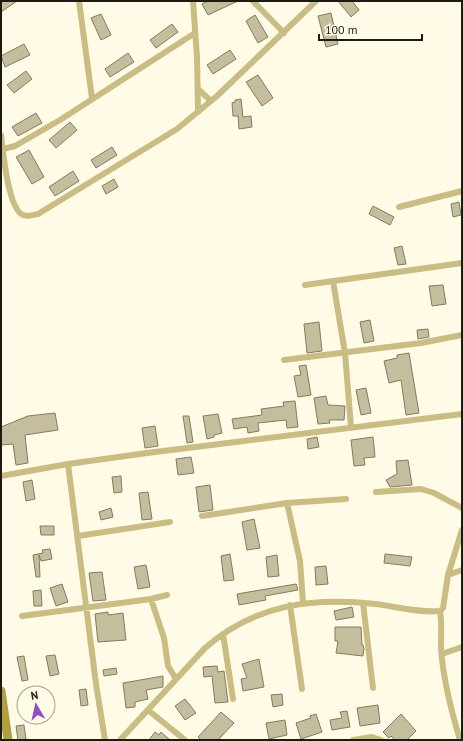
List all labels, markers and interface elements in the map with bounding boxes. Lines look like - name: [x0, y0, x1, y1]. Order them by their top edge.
- scale bar: [319, 16, 422, 42]
- text: 100 m: [325, 22, 358, 37]
- north arrow: [16, 685, 56, 725]
- text: N: [30, 688, 39, 703]

